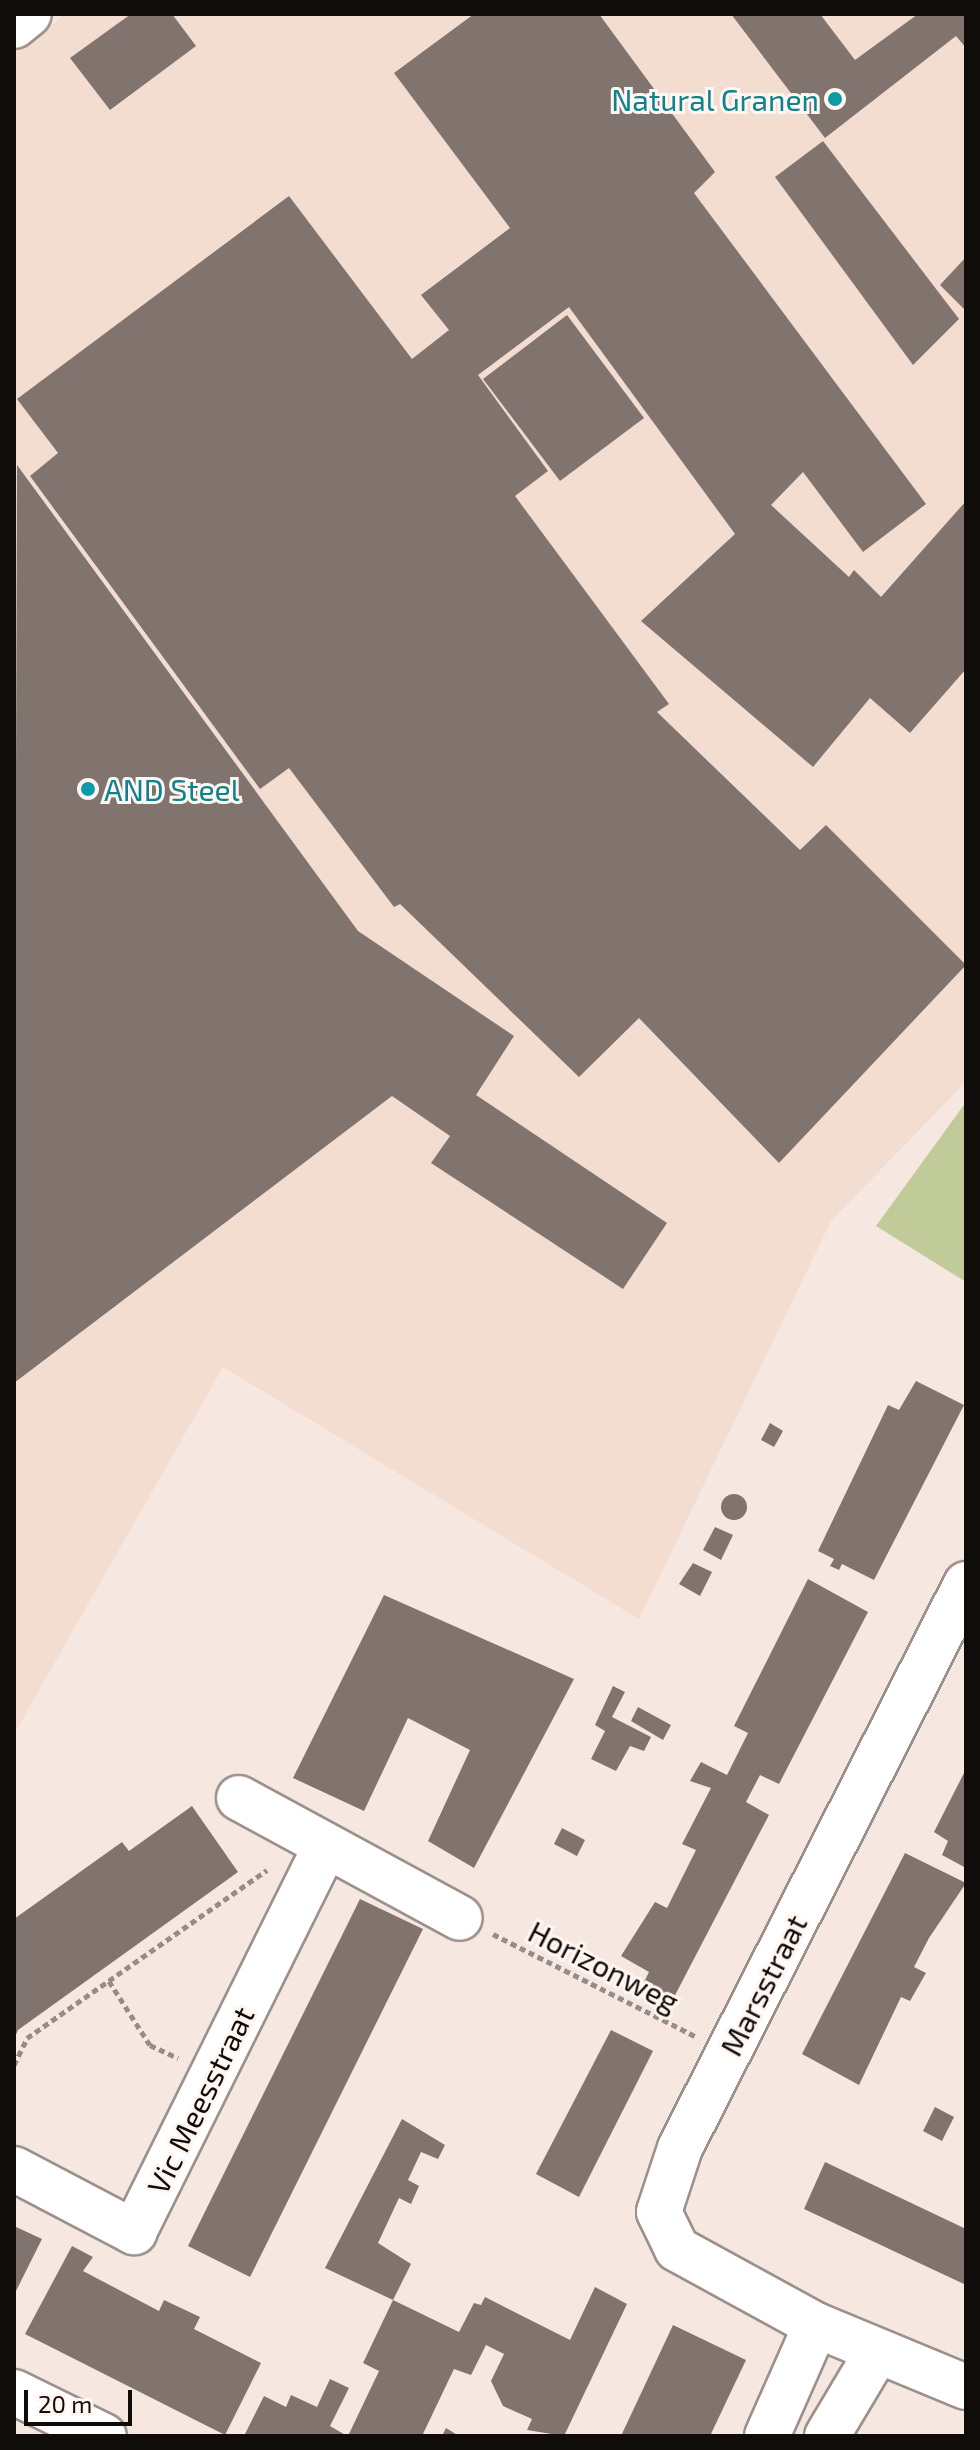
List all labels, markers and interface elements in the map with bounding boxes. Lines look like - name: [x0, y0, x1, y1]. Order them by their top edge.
- place label: Natural Granen: [610, 81, 819, 117]
- marker: Natural Granen: [826, 90, 844, 108]
- place label: AND Steel: [104, 771, 240, 807]
- marker: AND Steel: [79, 780, 97, 798]
- street label: Marsstraat: [712, 1909, 814, 2061]
- street label: Horizonweg: [523, 1913, 685, 2019]
- street label: Vic Meesstraat: [139, 2000, 261, 2200]
- scale bar: [28, 2374, 136, 2424]
- text: 20 m: [38, 2389, 92, 2418]

